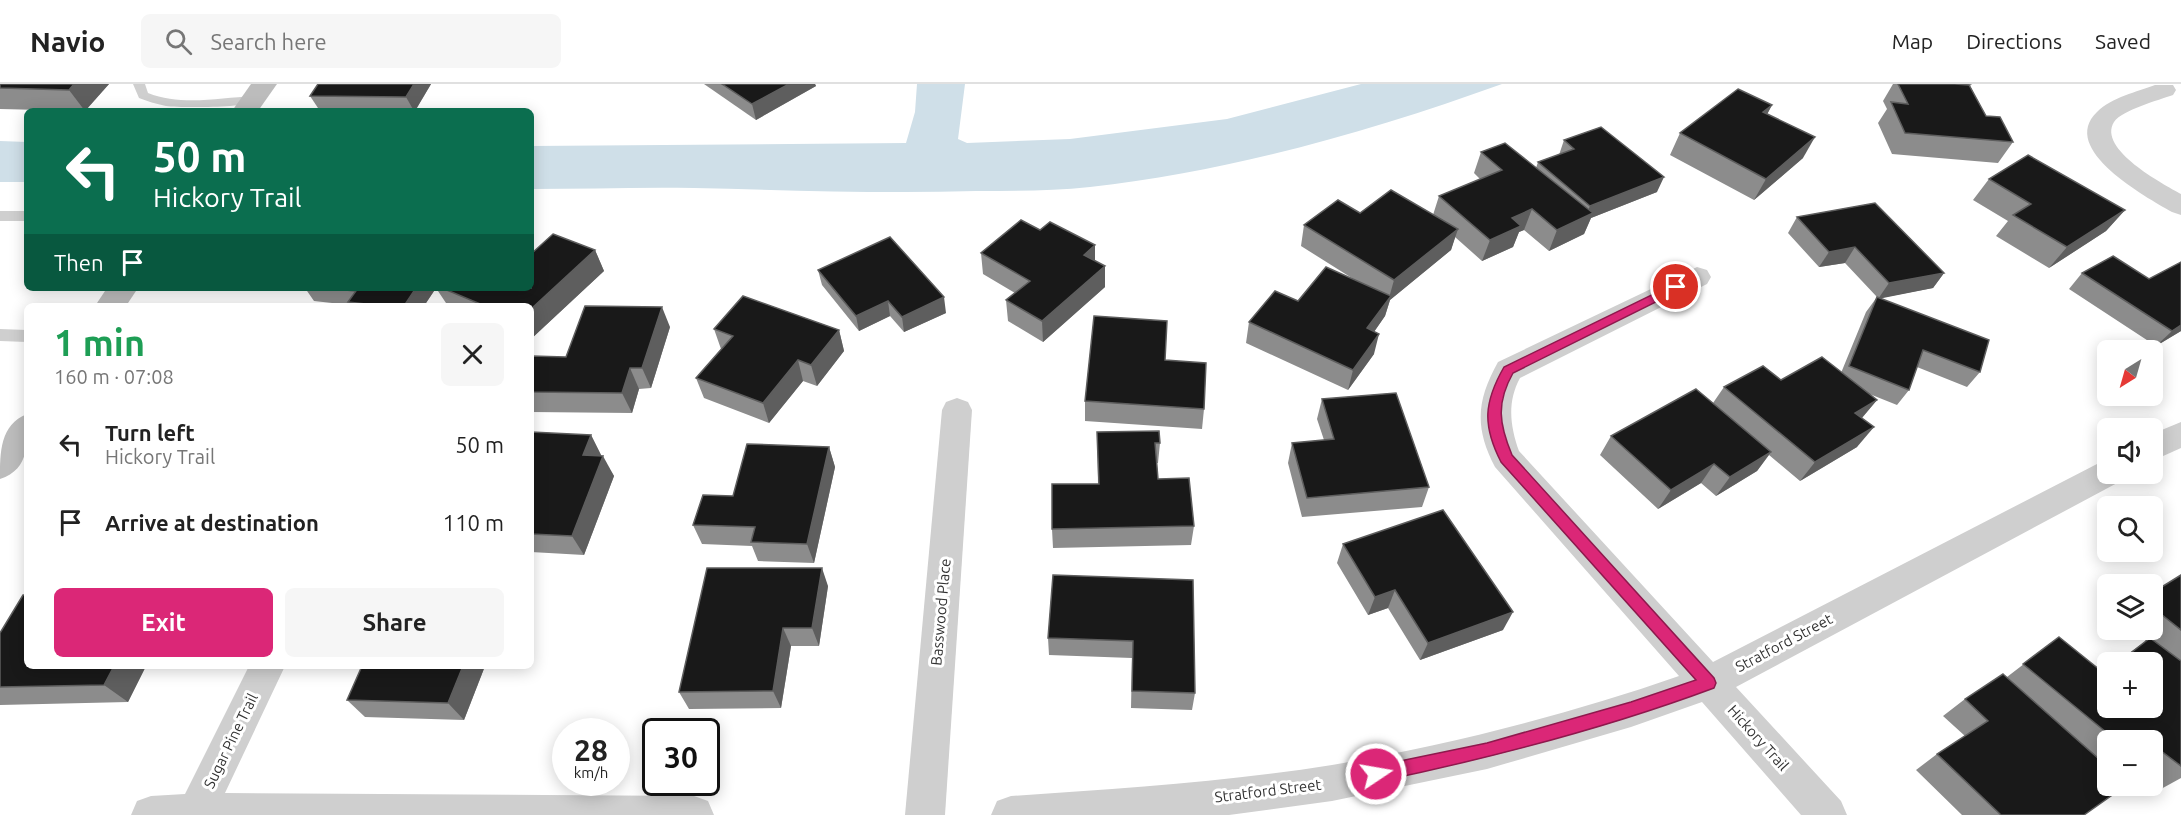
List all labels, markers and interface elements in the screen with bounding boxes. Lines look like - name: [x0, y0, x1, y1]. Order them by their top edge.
- search box: [141, 14, 561, 68]
- icon: search: [162, 25, 195, 58]
- text: Navio: [30, 26, 105, 57]
- text: Search here: [210, 29, 327, 54]
- text: Map: [1892, 29, 1933, 53]
- text: Directions: [1966, 29, 2062, 53]
- text: Saved: [2095, 29, 2151, 53]
- icon: left: [54, 132, 132, 210]
- text: 50 m: [153, 133, 247, 180]
- text: Hickory Trail: [153, 182, 302, 212]
- icon: arrive: [116, 246, 149, 279]
- text: Then: [54, 250, 104, 275]
- pin: [1650, 261, 1701, 312]
- icon: arrive: [1659, 270, 1692, 303]
- text: 1 min: [54, 322, 145, 363]
- button: close: [441, 323, 504, 386]
- north arrow: [2097, 340, 2163, 406]
- map controls: [2097, 340, 2163, 796]
- text: 160 m · 07:08: [54, 365, 174, 388]
- button: sound: [2097, 418, 2163, 484]
- text: Turn left: [105, 420, 195, 445]
- icon: left: [54, 428, 87, 461]
- text: 50 m: [455, 432, 504, 457]
- text: Hickory Trail: [105, 445, 215, 468]
- button: search: [2097, 496, 2163, 562]
- icon: arrive: [54, 506, 87, 539]
- text: Arrive at destination: [105, 510, 319, 535]
- text: 110 m: [443, 510, 504, 535]
- street label: Basswood Place: [927, 558, 954, 666]
- button: layers: [2097, 574, 2163, 640]
- button: Exit: [54, 588, 273, 657]
- button: Share: [285, 588, 504, 657]
- street label: Stratford Street: [1732, 610, 1835, 675]
- button: +: [2097, 652, 2163, 718]
- street label: Sugar Pine Trail: [200, 690, 261, 791]
- street label: Hickory Trail: [1724, 701, 1792, 774]
- speed limit sign: 30: [642, 718, 720, 796]
- button: −: [2097, 730, 2163, 796]
- text: 28: [574, 733, 608, 767]
- position arrow: [1344, 742, 1408, 806]
- text: km/h: [574, 764, 608, 781]
- street label: Stratford Street: [1214, 776, 1322, 805]

